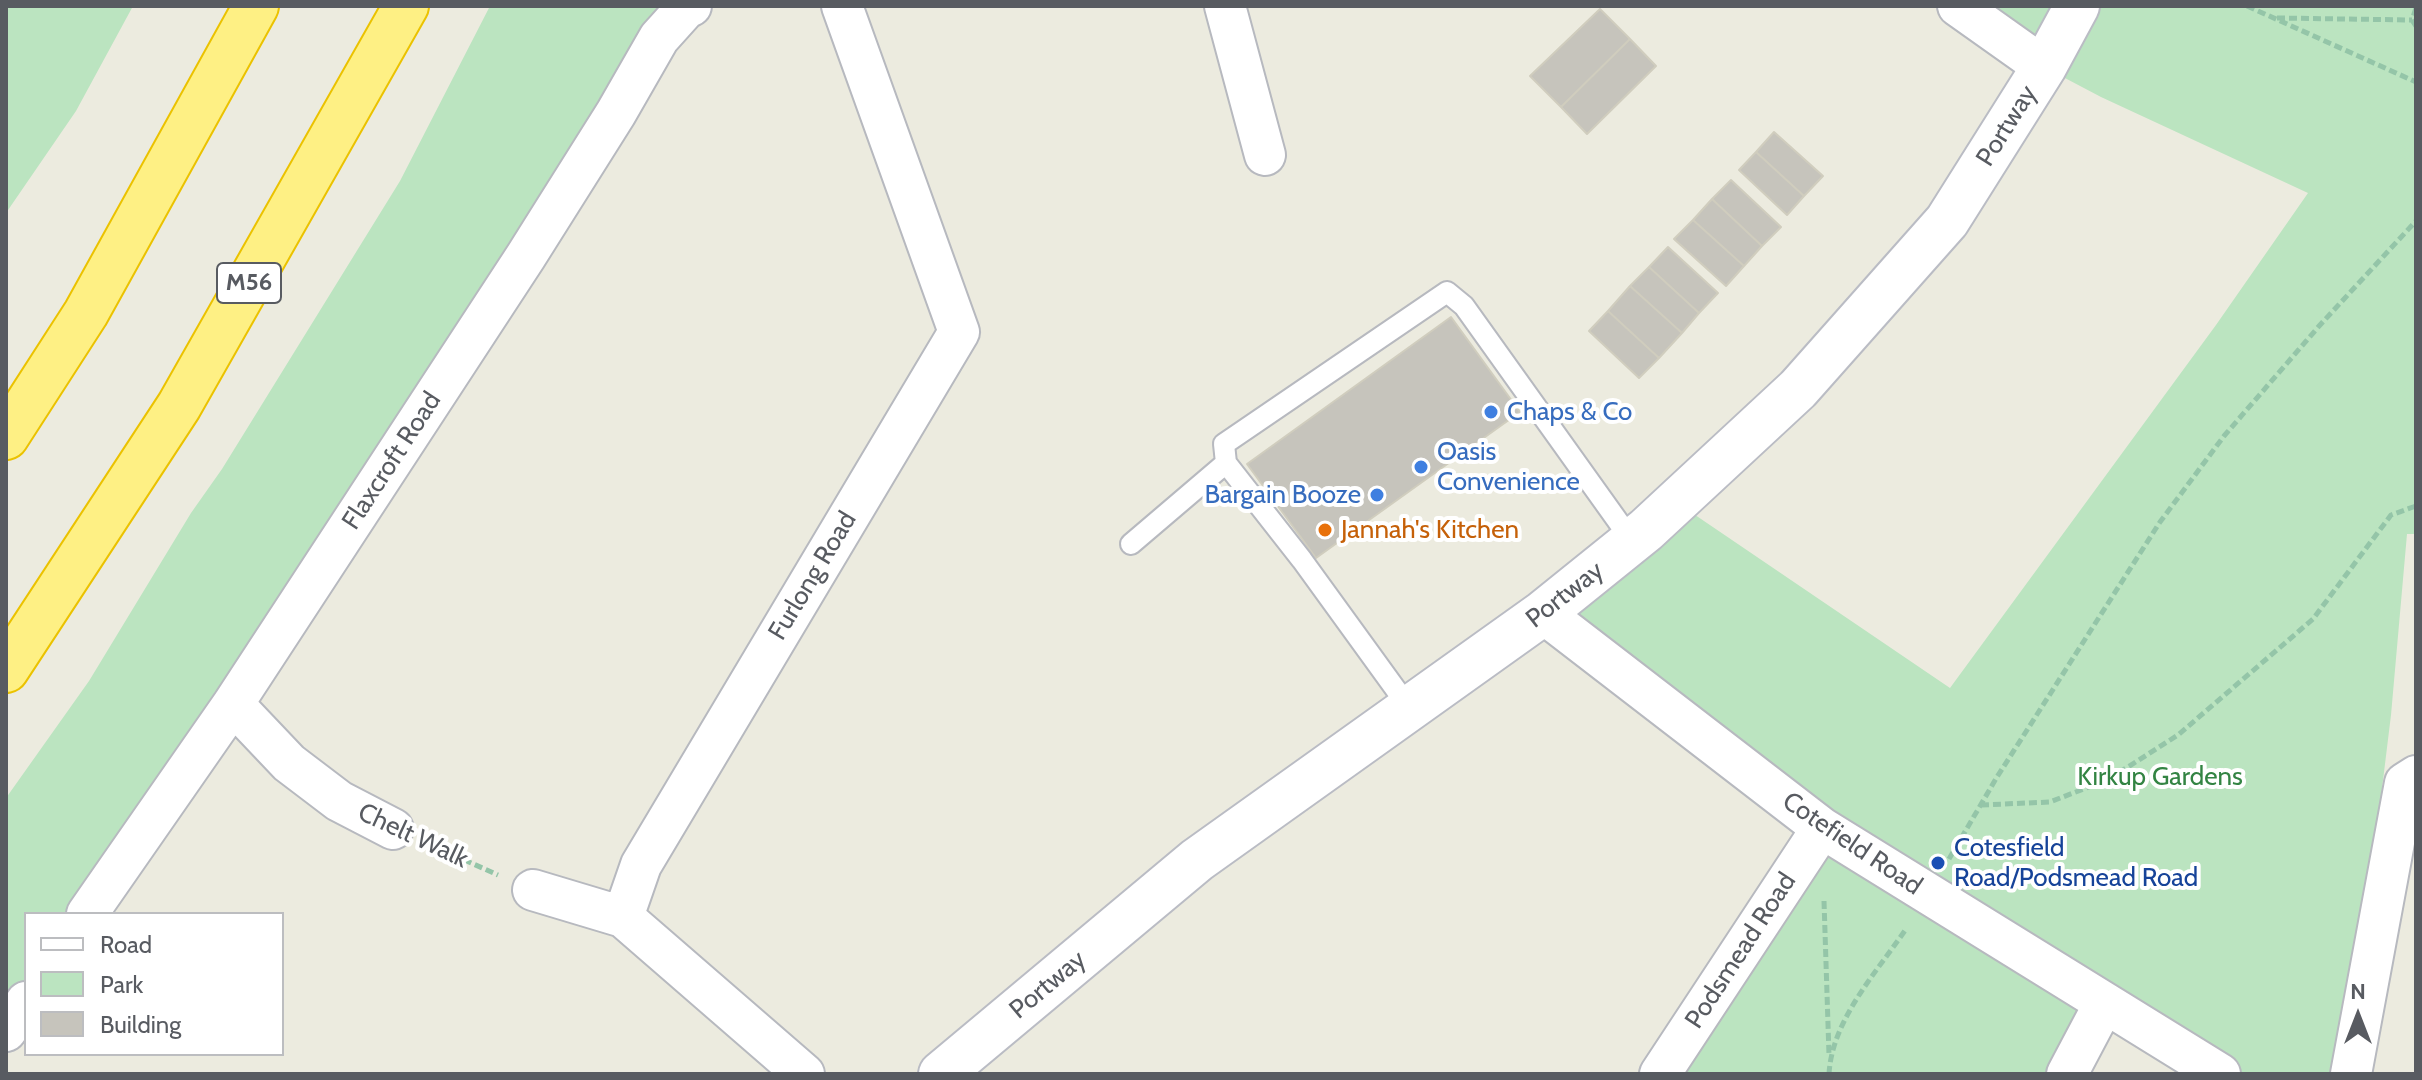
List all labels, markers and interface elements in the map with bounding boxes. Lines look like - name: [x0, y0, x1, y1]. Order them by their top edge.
- street label: Portway: [1970, 80, 2044, 172]
- road number: M56: [217, 263, 281, 303]
- street label: Flaxcroft Road: [336, 386, 448, 536]
- place label: Chaps & Co: [1507, 396, 1632, 428]
- marker: Chaps & Co: [1482, 403, 1500, 421]
- place label: Oasis Convenience: [1437, 436, 1580, 498]
- marker: Oasis Convenience: [1412, 458, 1430, 476]
- place label: Bargain Booze: [1204, 479, 1361, 511]
- marker: Bargain Booze: [1368, 486, 1386, 504]
- street label: Furlong Road: [762, 506, 864, 646]
- place label: Jannah's Kitchen: [1341, 514, 1519, 546]
- marker: Jannah's Kitchen: [1316, 521, 1334, 539]
- street label: Portway: [1520, 555, 1610, 635]
- park label: Kirkup Gardens: [2077, 761, 2243, 793]
- street label: Cotefield Road: [1776, 786, 1928, 902]
- street label: Chelt Walk: [353, 797, 473, 875]
- place label: Cotesfield Road/Podsmead Road: [1954, 832, 2198, 894]
- marker: Cotesfield Road/Podsmead Road: [1929, 854, 1947, 872]
- street label: Podsmead Road: [1679, 867, 1803, 1035]
- legend: [24, 912, 284, 1056]
- text: Road: [100, 930, 152, 959]
- street label: Portway: [1004, 944, 1092, 1026]
- text: Park: [100, 970, 143, 999]
- north arrow: [2318, 976, 2398, 1056]
- text: N: [2350, 978, 2366, 1005]
- text: Building: [100, 1010, 181, 1039]

